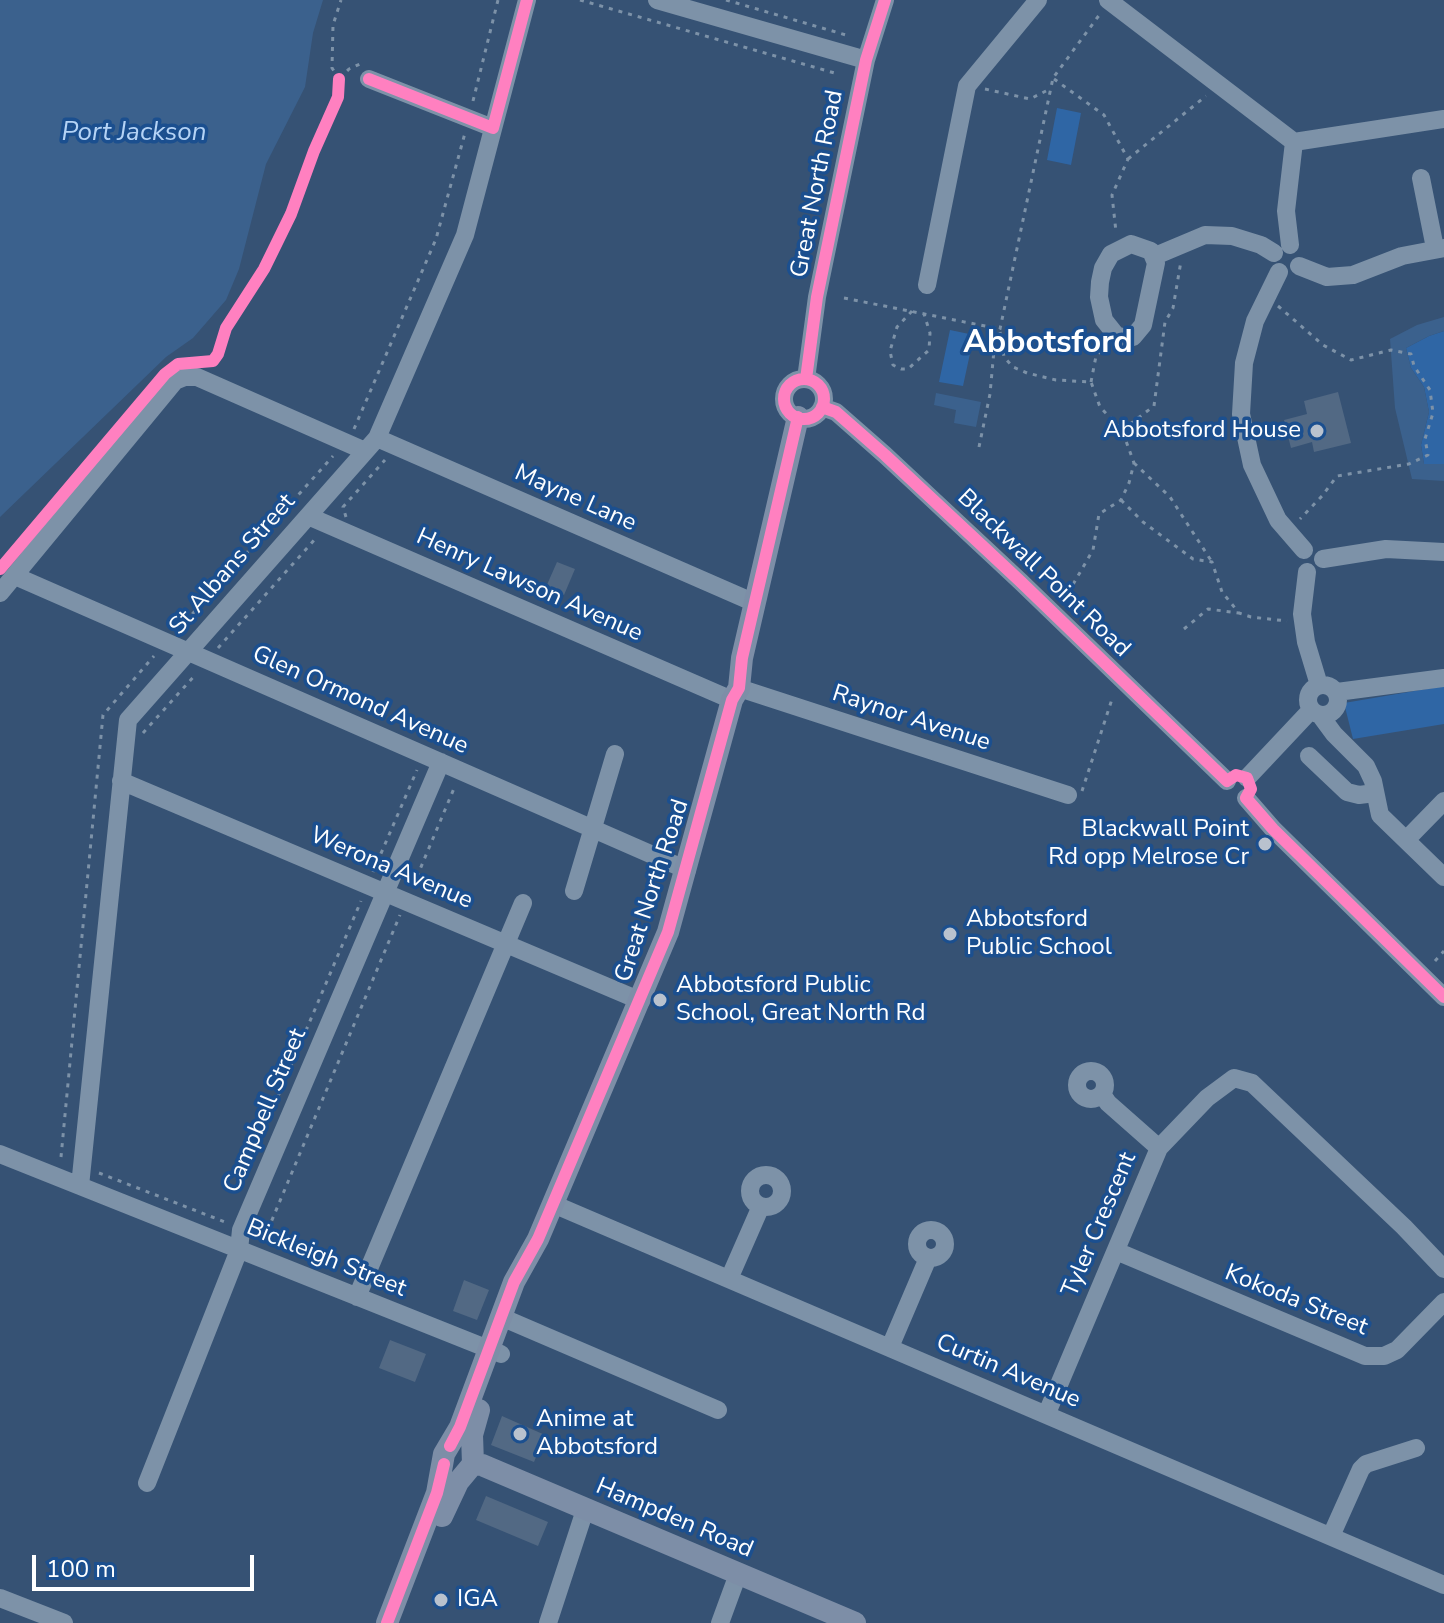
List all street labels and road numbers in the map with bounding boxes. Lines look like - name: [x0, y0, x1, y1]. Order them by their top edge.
- street label: Great North Road: [786, 88, 850, 280]
- street label: Mayne Lane: [510, 459, 640, 539]
- street label: Blackwall Point Road: [950, 484, 1136, 664]
- street label: St Albans Street: [164, 489, 302, 641]
- street label: Henry Lawson Avenue: [411, 523, 647, 649]
- street label: Glen Ormond Avenue: [248, 640, 472, 762]
- street label: Raynor Avenue: [828, 680, 994, 758]
- street label: Great North Road: [610, 796, 696, 986]
- street label: Werona Avenue: [305, 822, 477, 916]
- street label: Campbell Street: [218, 1025, 314, 1197]
- street label: Tyler Crescent: [1057, 1148, 1143, 1302]
- street label: Bickleigh Street: [242, 1214, 410, 1304]
- street label: Kokoda Street: [1220, 1259, 1372, 1343]
- street label: Curtin Avenue: [931, 1329, 1085, 1415]
- street label: Hampden Road: [591, 1473, 757, 1565]

